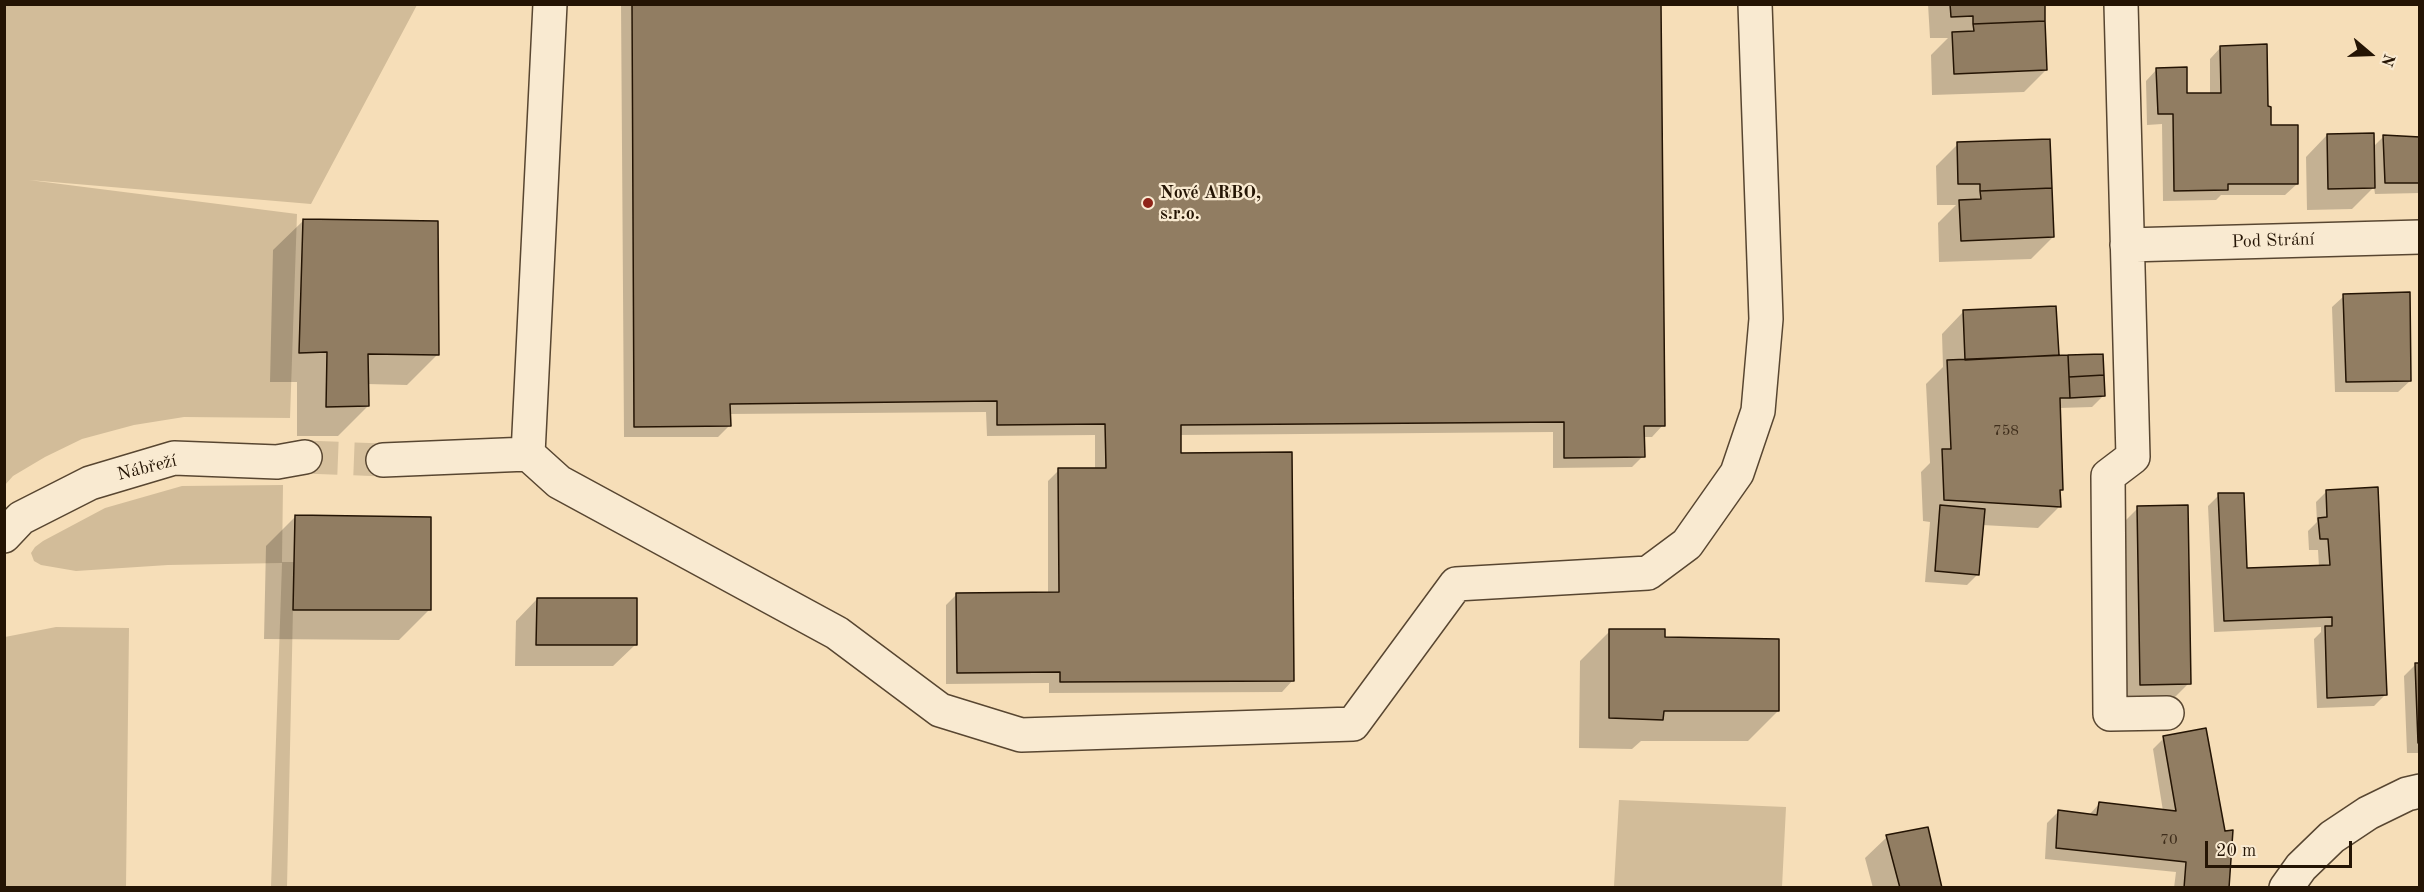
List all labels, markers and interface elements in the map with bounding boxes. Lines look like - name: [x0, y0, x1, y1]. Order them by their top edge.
- north arrow: [2340, 24, 2400, 84]
- text: N: [2377, 51, 2397, 68]
- place label: Nové ARBO, s.r.o.: [1160, 182, 1261, 224]
- marker: Nové ARBO, s.r.o.: [1141, 196, 1155, 210]
- street label: Pod Strání: [2231, 229, 2315, 253]
- house number: 758: [1993, 422, 2019, 440]
- street label: Nábřeží: [115, 450, 179, 486]
- scale bar: [2208, 829, 2355, 867]
- house number: 70: [2160, 831, 2178, 849]
- text: 20 m: [2216, 842, 2256, 860]

